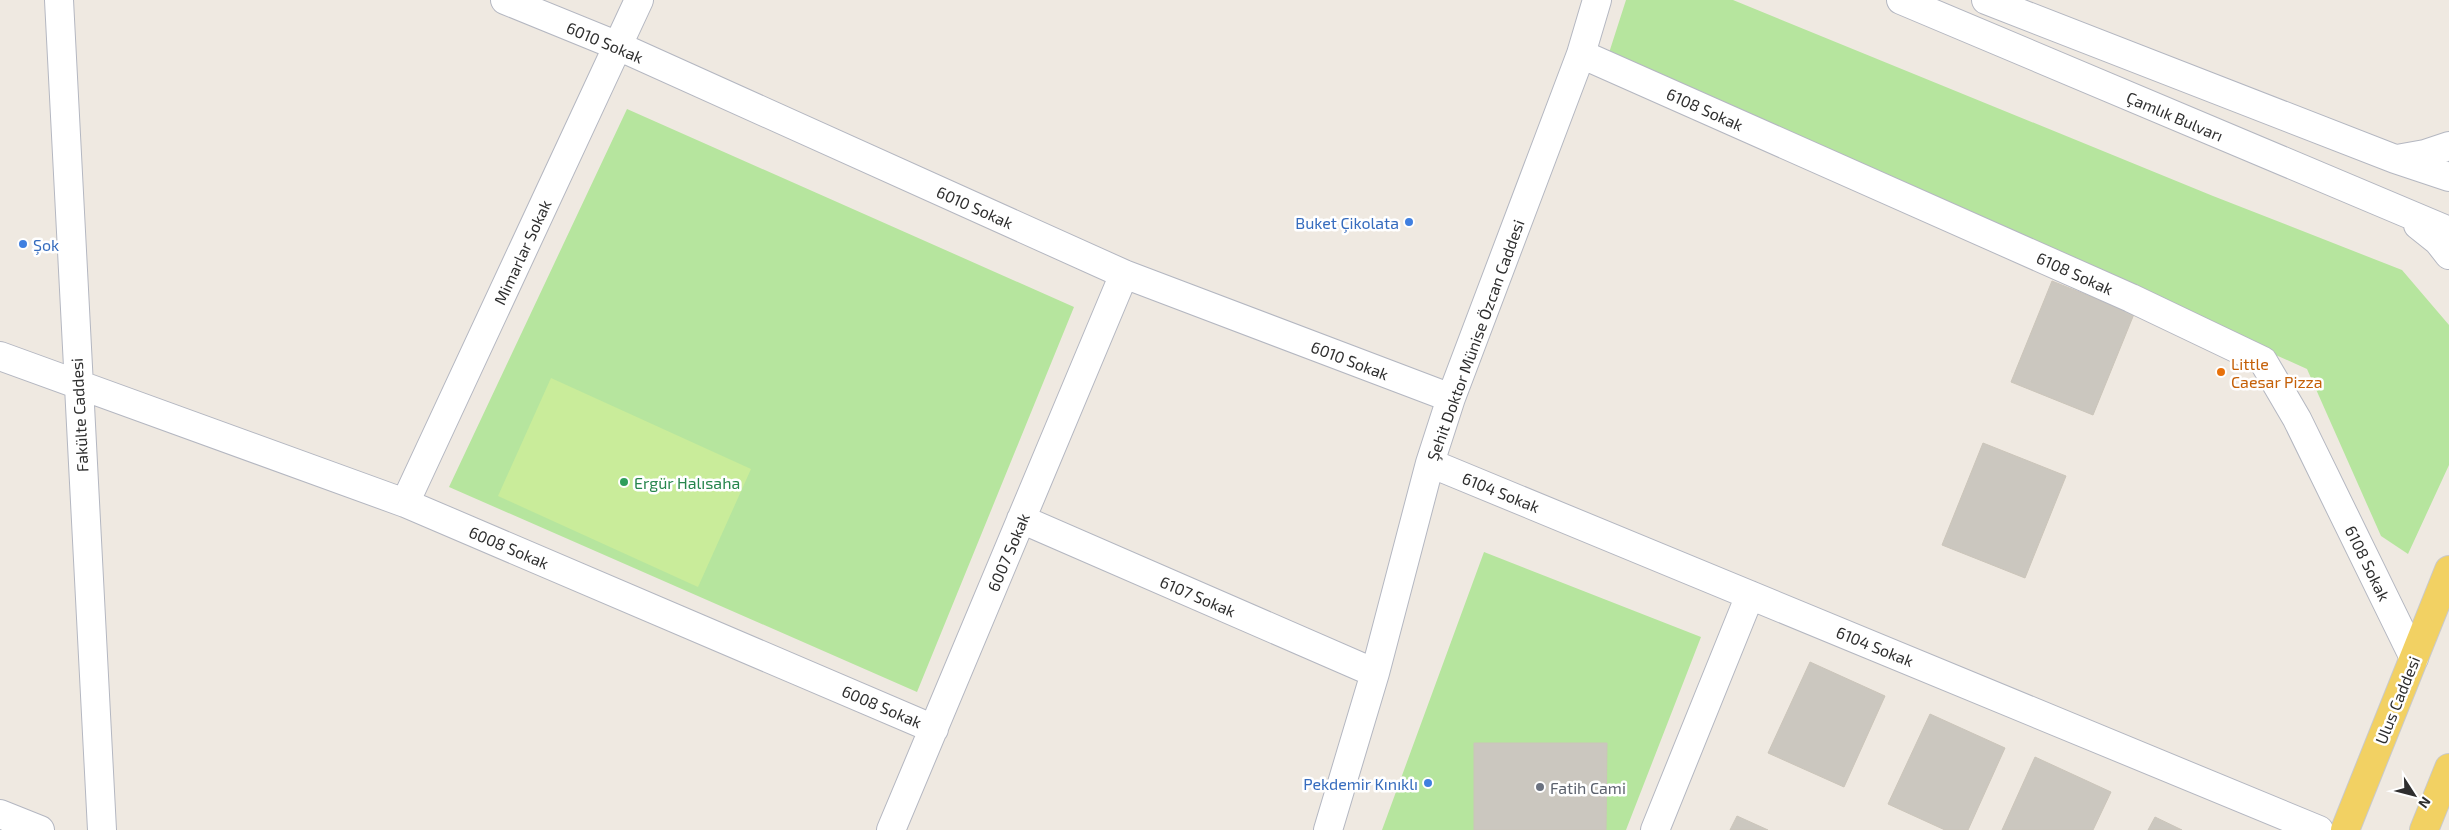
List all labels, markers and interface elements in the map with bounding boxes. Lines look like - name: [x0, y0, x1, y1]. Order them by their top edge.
- street label: 6010 Sokak: [564, 17, 646, 67]
- street label: 6108 Sokak: [1664, 84, 1746, 134]
- street label: Çamlık Bulvarı: [2123, 87, 2226, 146]
- street label: 6010 Sokak: [934, 182, 1016, 232]
- street label: Mimarlar Sokak: [489, 197, 555, 307]
- place label: Buket Çikolata: [1295, 213, 1399, 233]
- marker: Buket Çikolata: [1403, 216, 1415, 228]
- street label: Şehit Doktor Münise Özcan Caddesi: [1422, 217, 1528, 463]
- place label: Şok: [33, 235, 59, 255]
- marker: Şok: [17, 238, 29, 250]
- street label: 6108 Sokak: [2034, 248, 2116, 298]
- street label: 6010 Sokak: [1309, 337, 1391, 383]
- place label: Little Caesar Pizza: [2231, 354, 2323, 391]
- street label: Fakülte Caddesi: [67, 358, 91, 472]
- marker: Little Caesar Pizza: [2215, 366, 2227, 378]
- street label: 6104 Sokak: [1460, 468, 1542, 516]
- place label: Ergür Halısaha: [634, 473, 740, 492]
- marker: Ergür Halısaha: [618, 476, 630, 488]
- street label: 6007 Sokak: [983, 510, 1033, 594]
- street label: 6008 Sokak: [466, 522, 552, 572]
- street label: 6108 Sokak: [2342, 522, 2394, 604]
- street label: 6107 Sokak: [1157, 572, 1239, 620]
- street label: 6104 Sokak: [1834, 622, 1916, 670]
- street label: Ulus Caddesi: [2371, 653, 2423, 747]
- street label: 6008 Sokak: [839, 681, 925, 731]
- north arrow: [2389, 770, 2439, 820]
- place label: Pekdemir Kınıklı: [1303, 774, 1418, 793]
- marker: Pekdemir Kınıklı: [1422, 777, 1434, 789]
- place label: Fatih Cami: [1550, 778, 1626, 797]
- marker: Fatih Cami: [1534, 781, 1546, 793]
- text: N: [2415, 794, 2435, 812]

